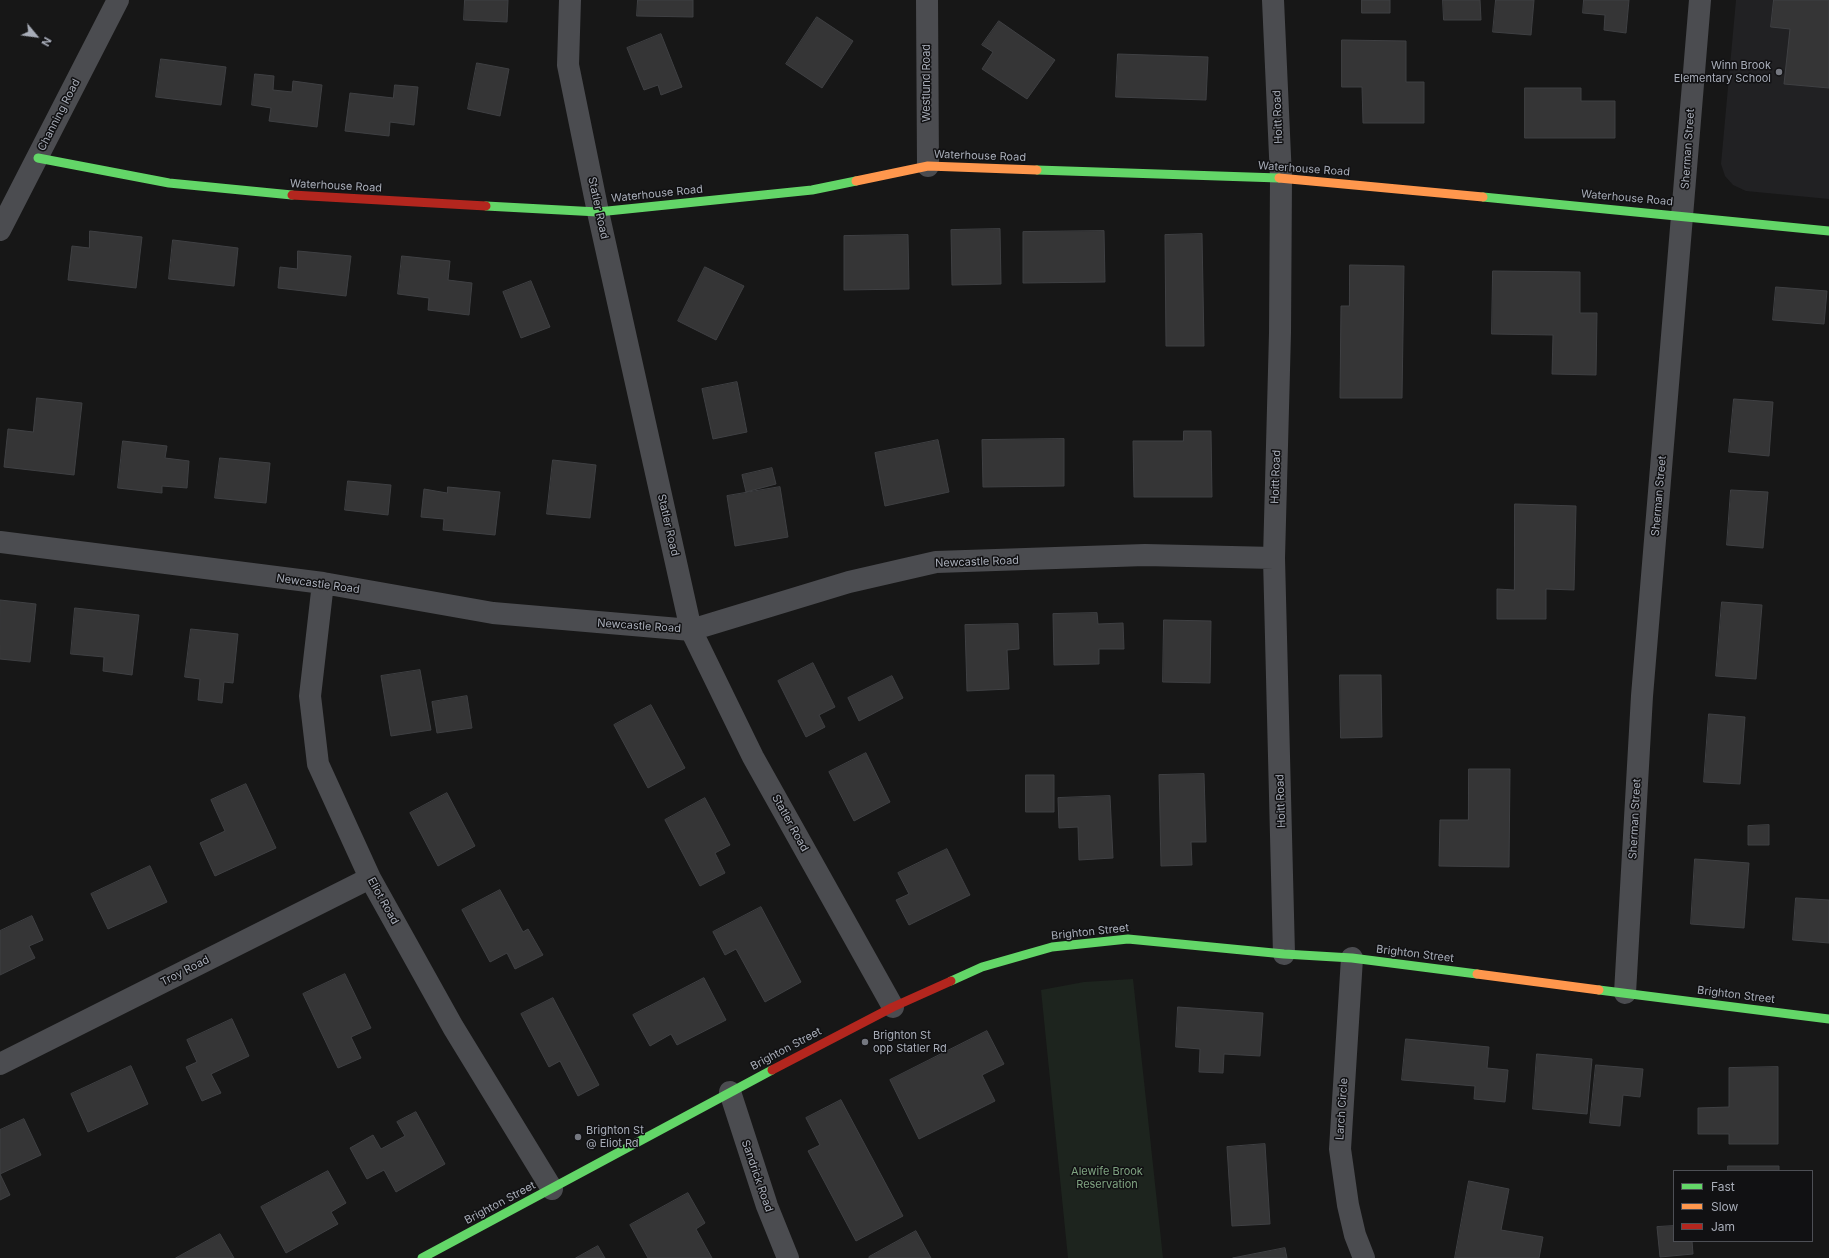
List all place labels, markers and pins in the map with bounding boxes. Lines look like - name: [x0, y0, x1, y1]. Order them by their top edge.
- place label: Winn Brook Elementary School: [1674, 59, 1771, 85]
- marker: Winn Brook Elementary School: [1774, 67, 1784, 77]
- place label: Brighton St opp Statler Rd: [873, 1029, 947, 1055]
- marker: Brighton St opp Statler Rd: [860, 1037, 870, 1047]
- place label: Brighton St @ Eliot Rd: [586, 1124, 644, 1150]
- marker: Brighton St @ Eliot Rd: [573, 1132, 583, 1142]

